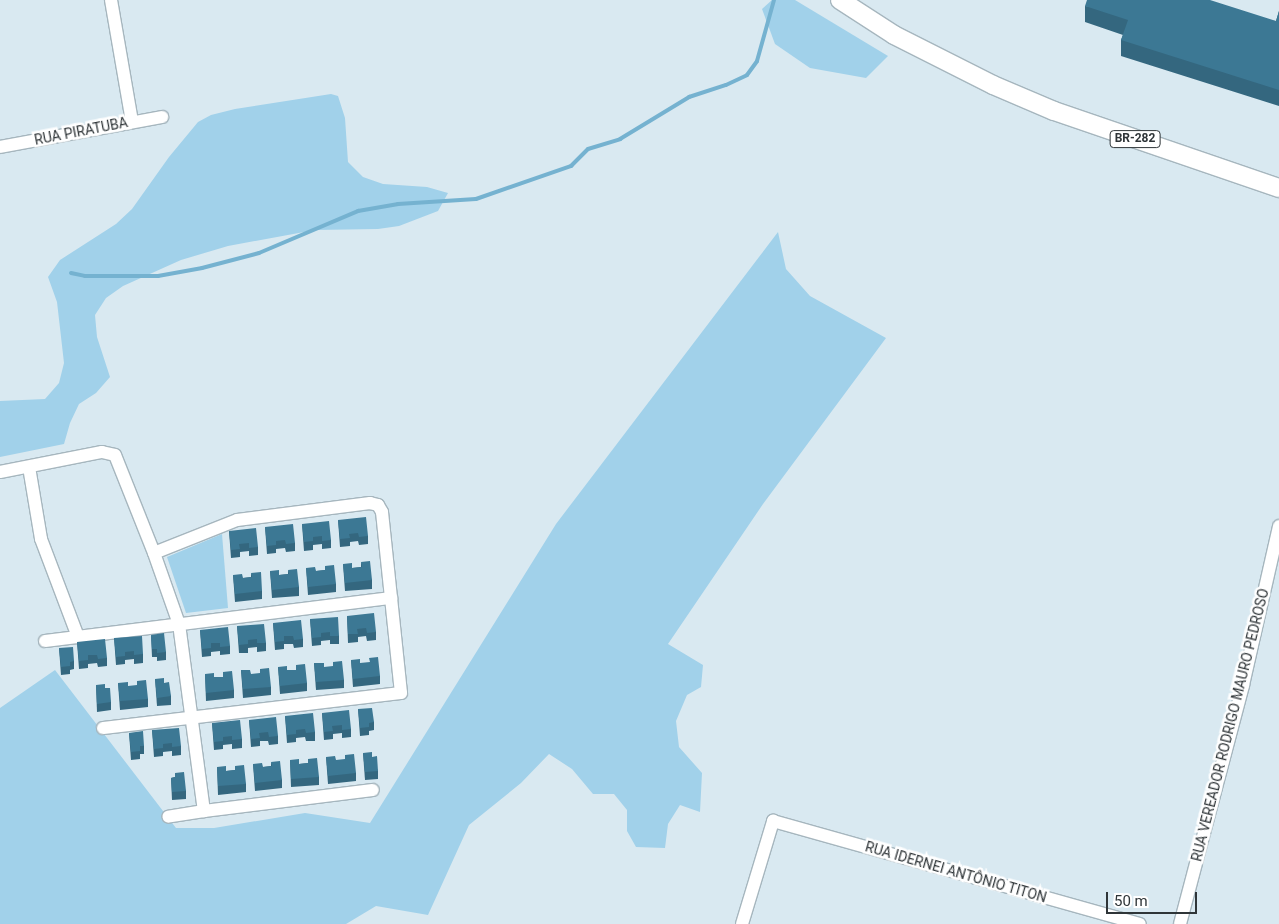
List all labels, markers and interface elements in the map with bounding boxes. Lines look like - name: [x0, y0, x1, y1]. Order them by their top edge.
- street label: RUA PIRATUBA: [33, 114, 129, 148]
- road number: BR-282: [1109, 130, 1161, 148]
- street label: RUA VEREADOR RODRIGO MAURO PEDROSO: [1188, 587, 1272, 863]
- street label: RUA IDERNEI ANTÔNIO TITON: [863, 838, 1049, 906]
- scale bar: [1109, 882, 1200, 914]
- text: 50 m: [1114, 892, 1148, 910]

